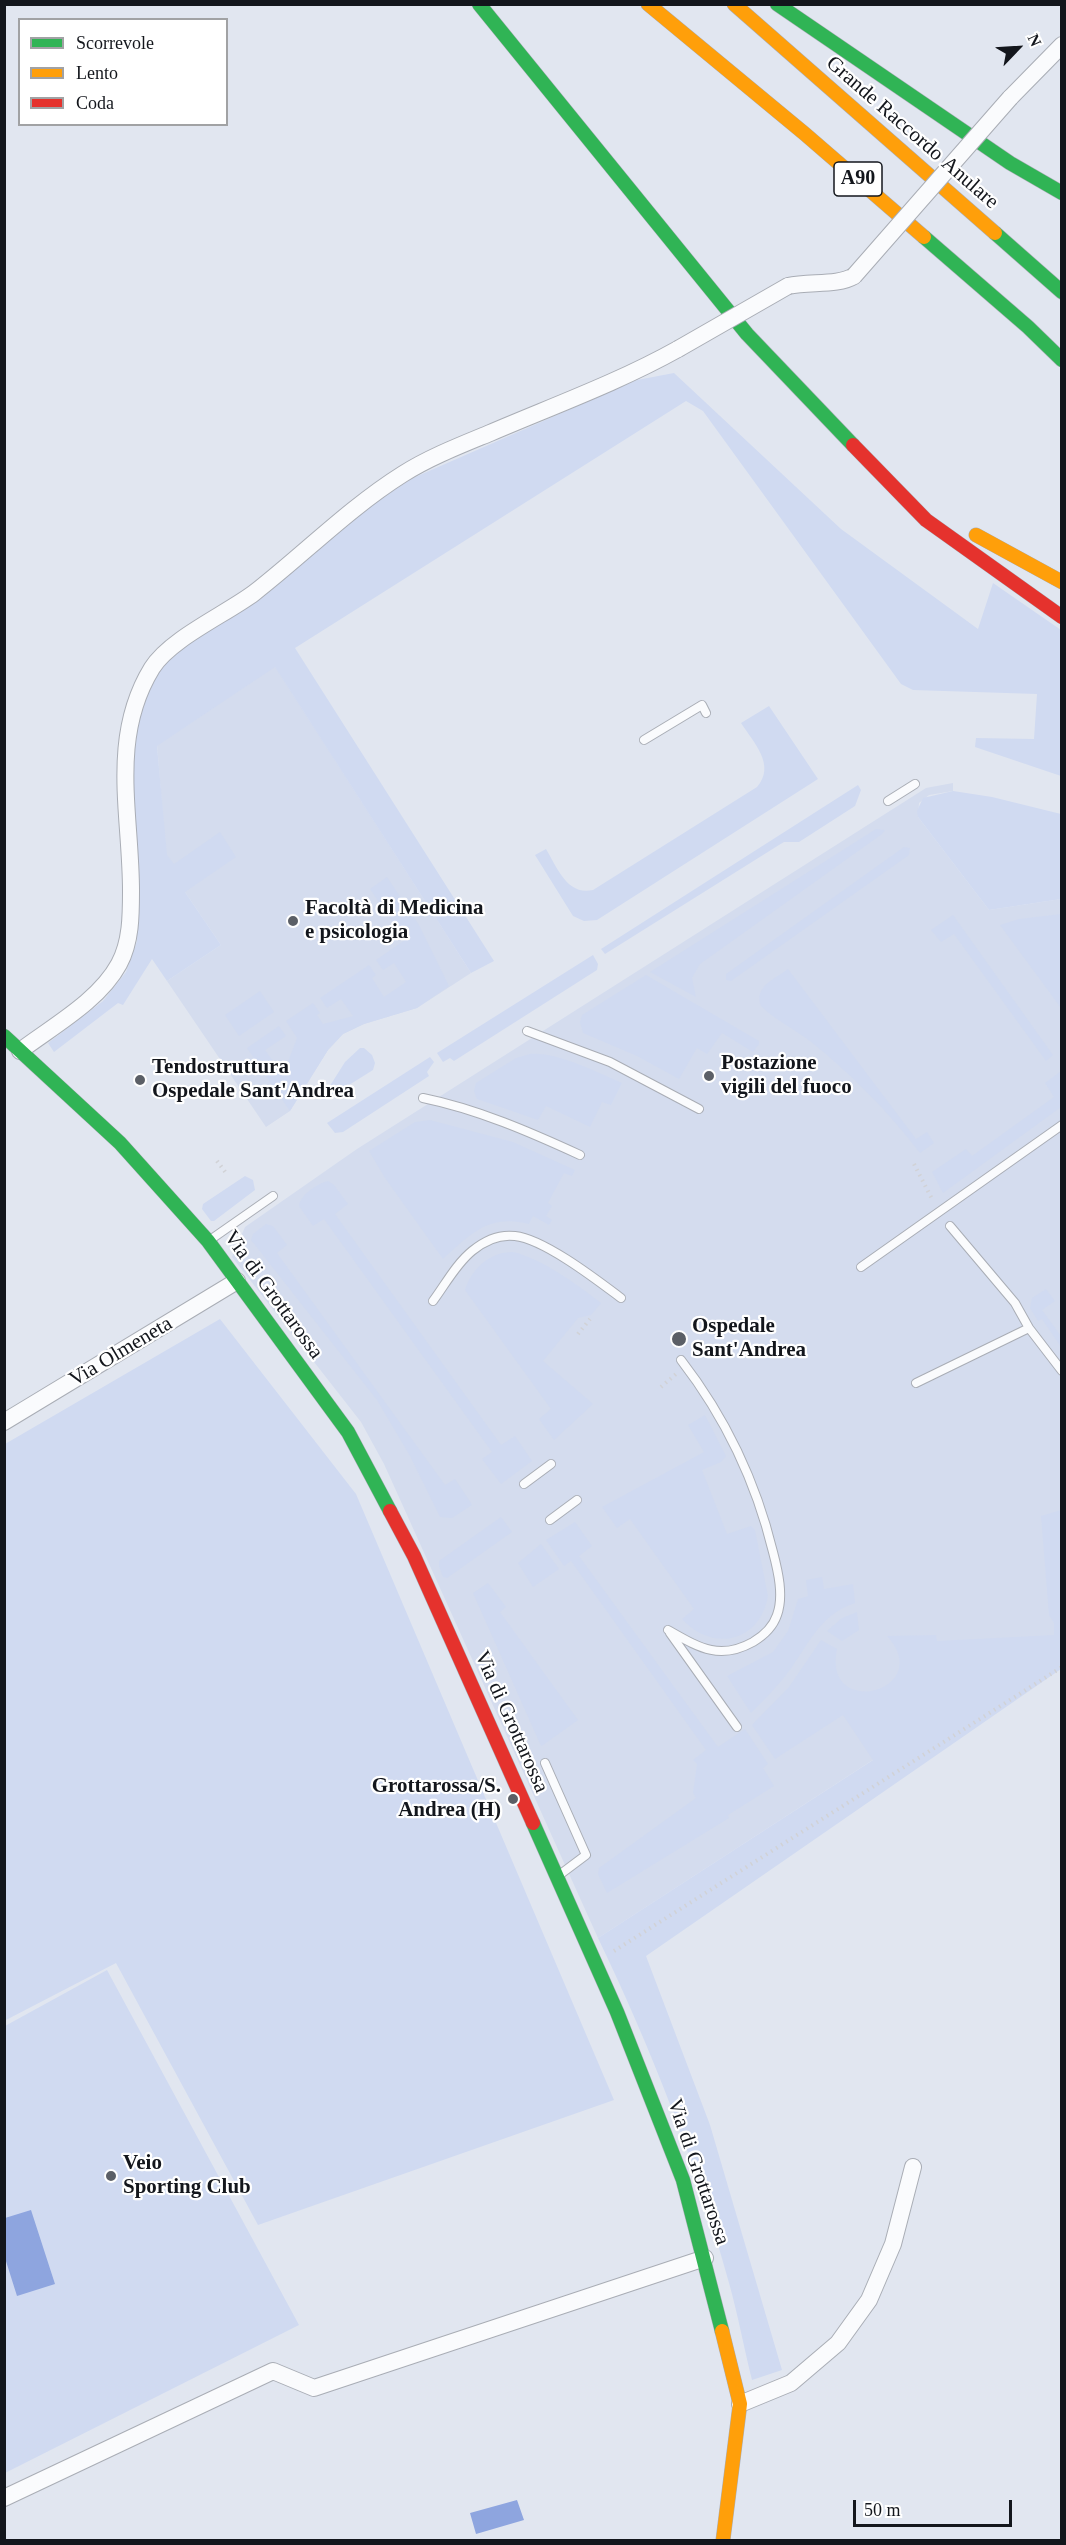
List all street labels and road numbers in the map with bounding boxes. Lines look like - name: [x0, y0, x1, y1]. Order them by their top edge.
- street label: Grande Raccordo Anulare: [821, 51, 1003, 215]
- road number: A90: [834, 162, 882, 196]
- street label: Via di Grottarossa: [218, 1226, 328, 1364]
- street label: Via Olmeneta: [65, 1311, 177, 1393]
- street label: Via di Grottarossa: [468, 1647, 554, 1797]
- street label: Via di Grottarossa: [661, 2096, 735, 2248]

